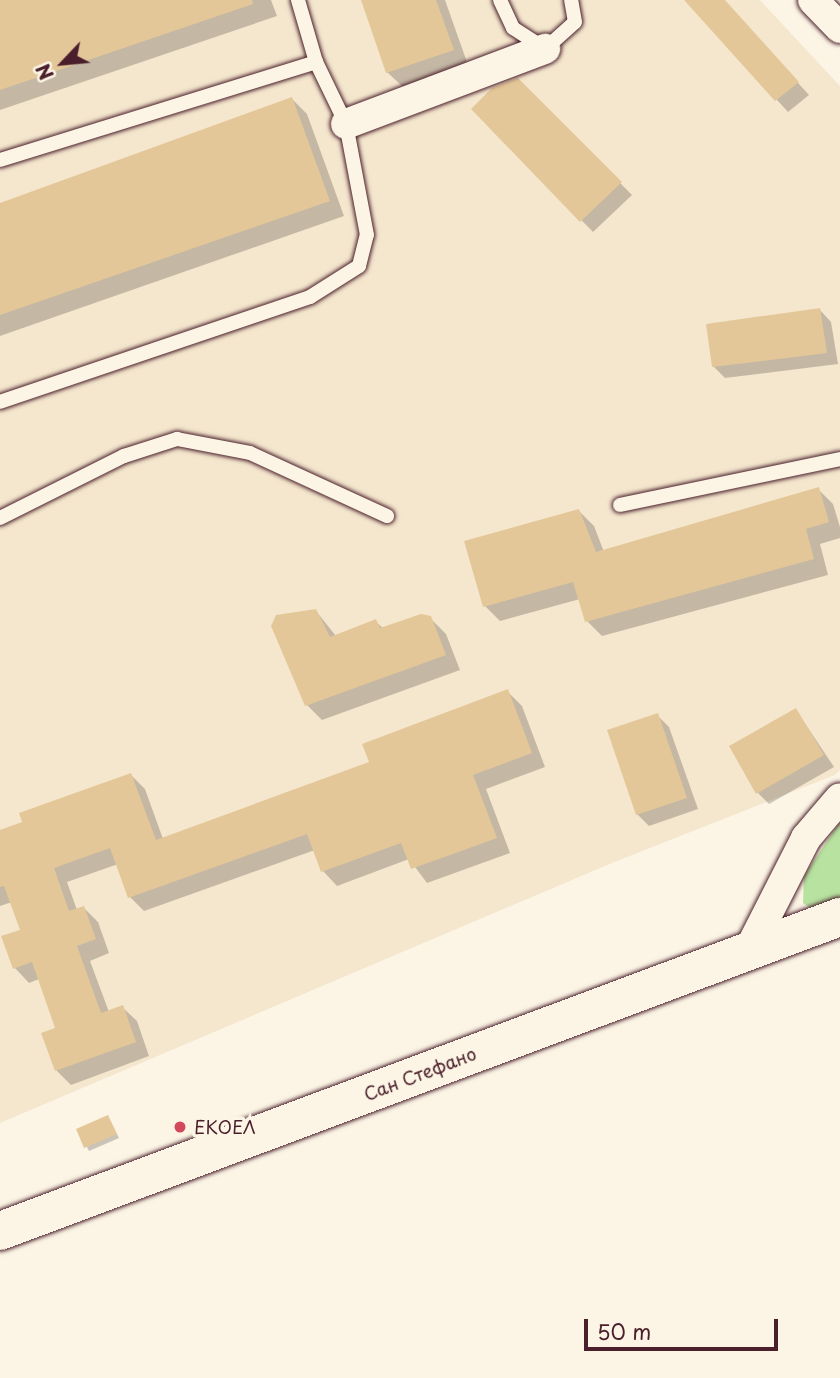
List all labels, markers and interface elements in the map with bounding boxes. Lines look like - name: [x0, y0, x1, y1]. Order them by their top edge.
- north arrow: [28, 28, 98, 98]
- text: N: [28, 59, 60, 85]
- street label: Сан Стефано: [361, 1043, 479, 1105]
- place label: ЕКОЕЛ: [194, 1116, 256, 1138]
- marker: ЕКОЕЛ: [172, 1119, 188, 1135]
- scale bar: [588, 1304, 782, 1348]
- text: 50 m: [597, 1315, 651, 1347]

